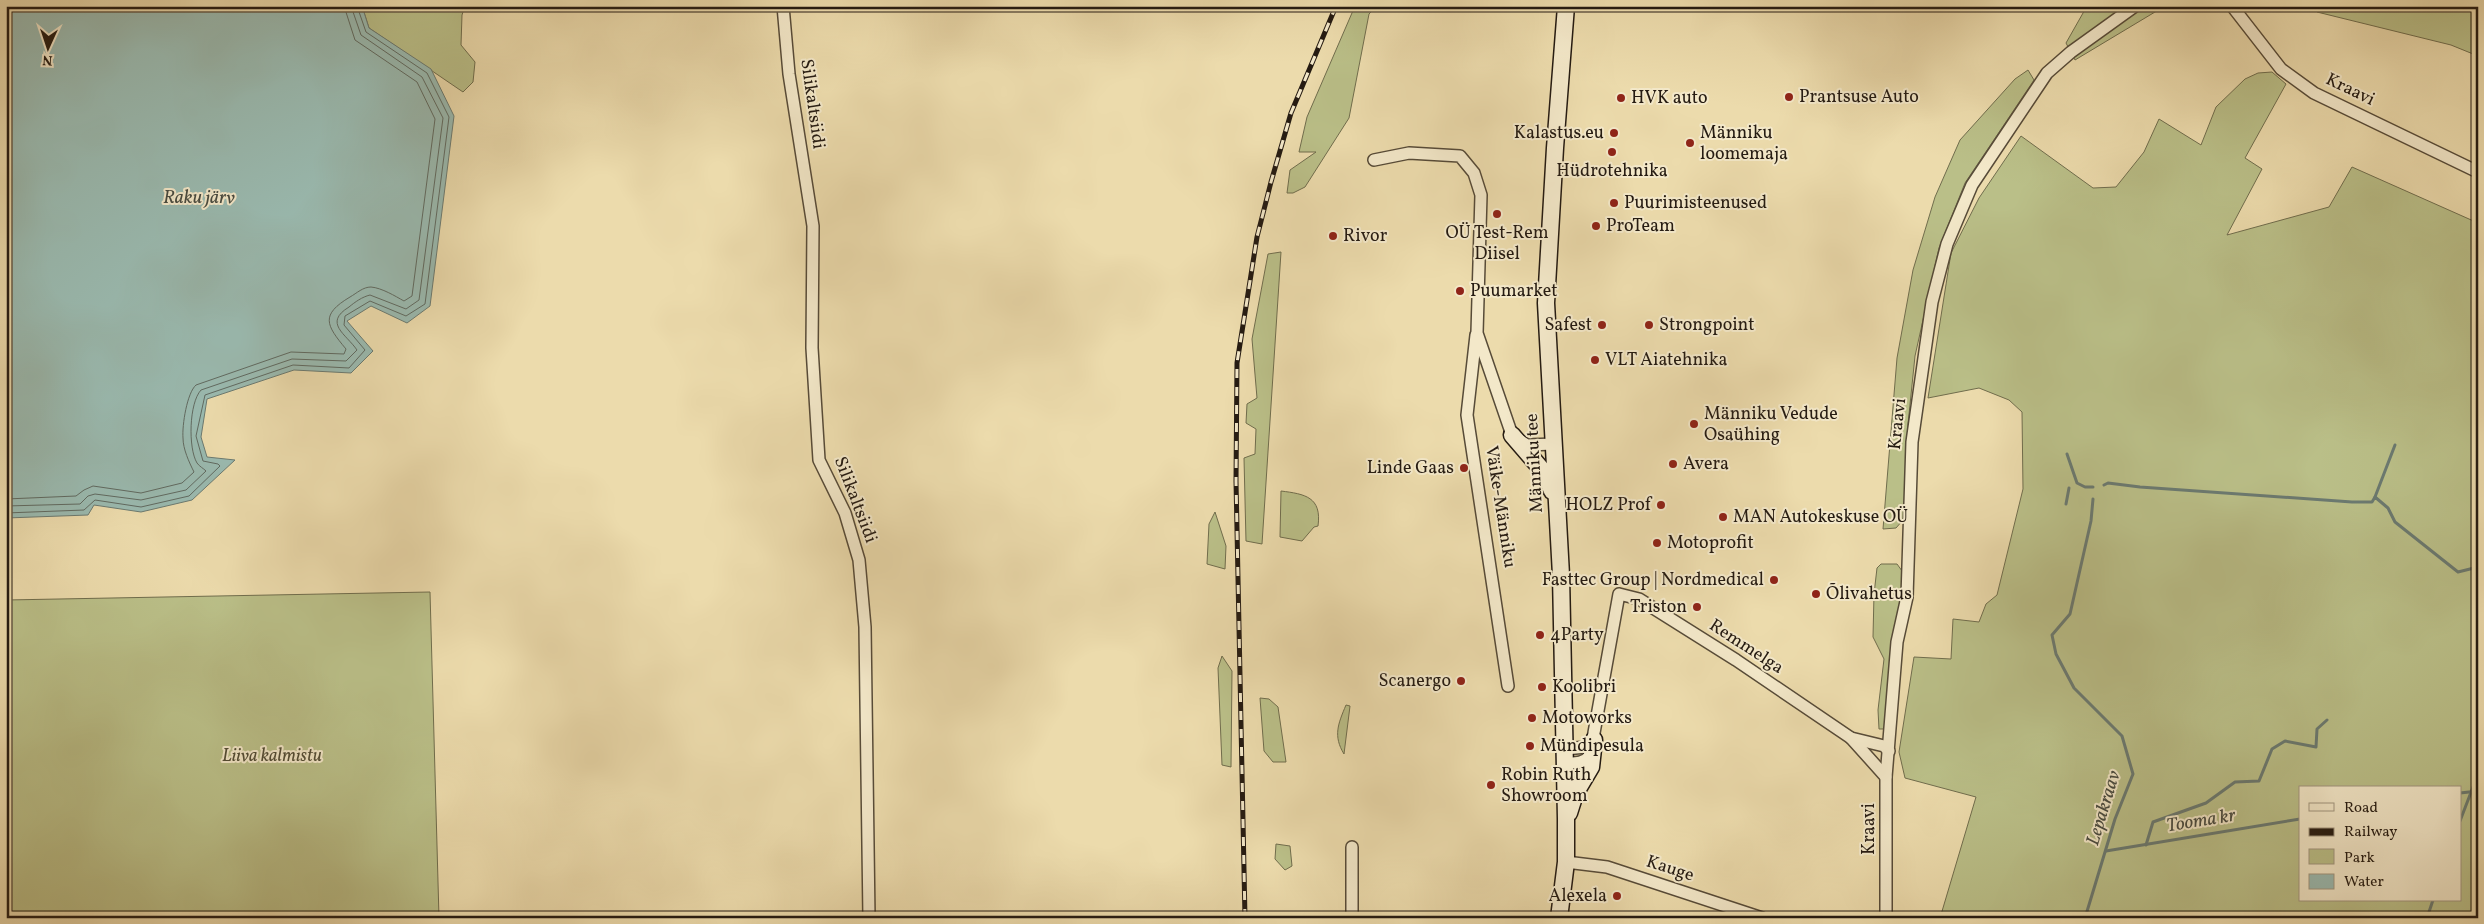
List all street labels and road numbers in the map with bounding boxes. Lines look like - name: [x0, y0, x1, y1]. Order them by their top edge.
- street label: Silikaltsiidi: [793, 57, 831, 151]
- street label: Kraavi: [2321, 67, 2379, 113]
- street label: Kraavi: [1883, 397, 1913, 451]
- street label: Männiku tee: [1520, 413, 1550, 513]
- street label: Väike-Männiku: [1478, 444, 1522, 570]
- street label: Silikaltsiidi: [827, 453, 883, 547]
- street label: Remmelga: [1704, 614, 1788, 680]
- street label: Kraavi: [1857, 803, 1882, 855]
- street label: Kauge: [1643, 850, 1697, 888]

